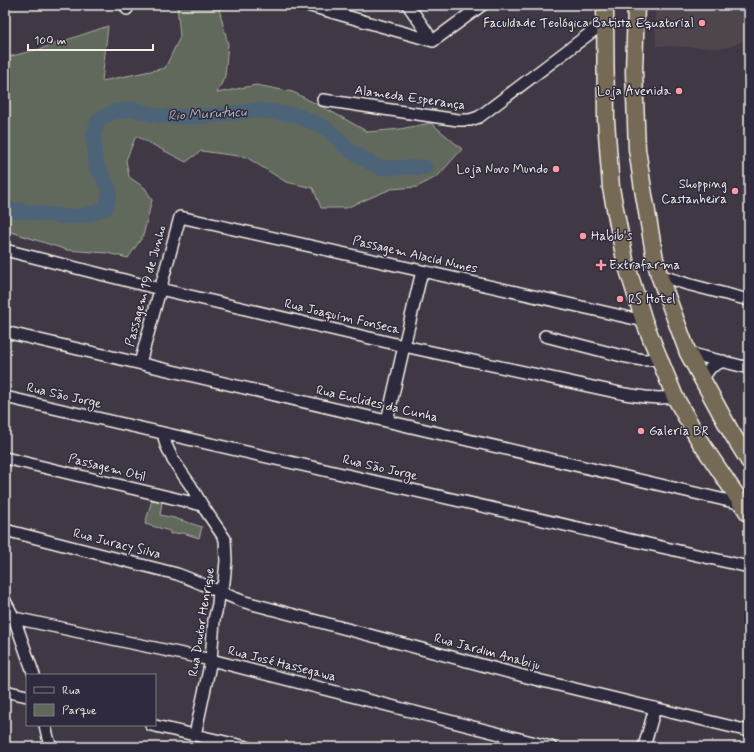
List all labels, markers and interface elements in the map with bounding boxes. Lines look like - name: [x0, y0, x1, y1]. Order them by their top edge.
- place label: Faculdade Teológica Batista Equatorial: [483, 15, 694, 32]
- marker: Faculdade Teológica Batista Equatorial: [697, 18, 707, 28]
- scale bar: [28, 26, 153, 52]
- text: 100 m: [34, 33, 66, 49]
- street label: Alameda Esperança: [354, 82, 467, 114]
- place label: Loja Avenida: [597, 83, 671, 100]
- marker: Loja Avenida: [674, 86, 684, 96]
- water label: Rio Murutucu: [167, 103, 247, 125]
- place label: Loja Novo Mundo: [457, 161, 548, 178]
- marker: Loja Novo Mundo: [551, 164, 561, 174]
- place label: Shopping Castanheira: [661, 176, 727, 208]
- marker: Shopping Castanheira: [730, 186, 740, 196]
- street label: Passagem 19 de Junho: [122, 223, 171, 348]
- place label: Habib's: [591, 228, 633, 245]
- marker: Habib's: [578, 231, 588, 241]
- street label: Passagem Alacid Nunes: [351, 232, 479, 278]
- place label: Extrafarma: [609, 257, 681, 274]
- marker: Extrafarma: [596, 260, 606, 270]
- place label: RS Hotel: [628, 291, 676, 308]
- marker: RS Hotel: [615, 294, 625, 304]
- street label: Rua Joaquim Fonseca: [283, 295, 402, 339]
- street label: Rua São Jorge: [25, 379, 103, 414]
- street label: Rua Euclides da Cunha: [314, 382, 440, 426]
- place label: Galeria BR: [649, 423, 708, 440]
- marker: Galeria BR: [636, 426, 646, 436]
- street label: Passagem Otil: [66, 450, 148, 486]
- street label: Rua São Jorge: [341, 451, 419, 486]
- street label: Rua Juracy Silva: [71, 525, 163, 563]
- street label: Rua Doutor Henrique: [185, 566, 219, 678]
- street label: Rua Jardim Anabiju: [432, 630, 542, 674]
- street label: Rua José Hassegawa: [226, 642, 338, 686]
- legend: [26, 674, 156, 726]
- text: Rua: [62, 683, 80, 699]
- text: Parque: [62, 703, 97, 719]

